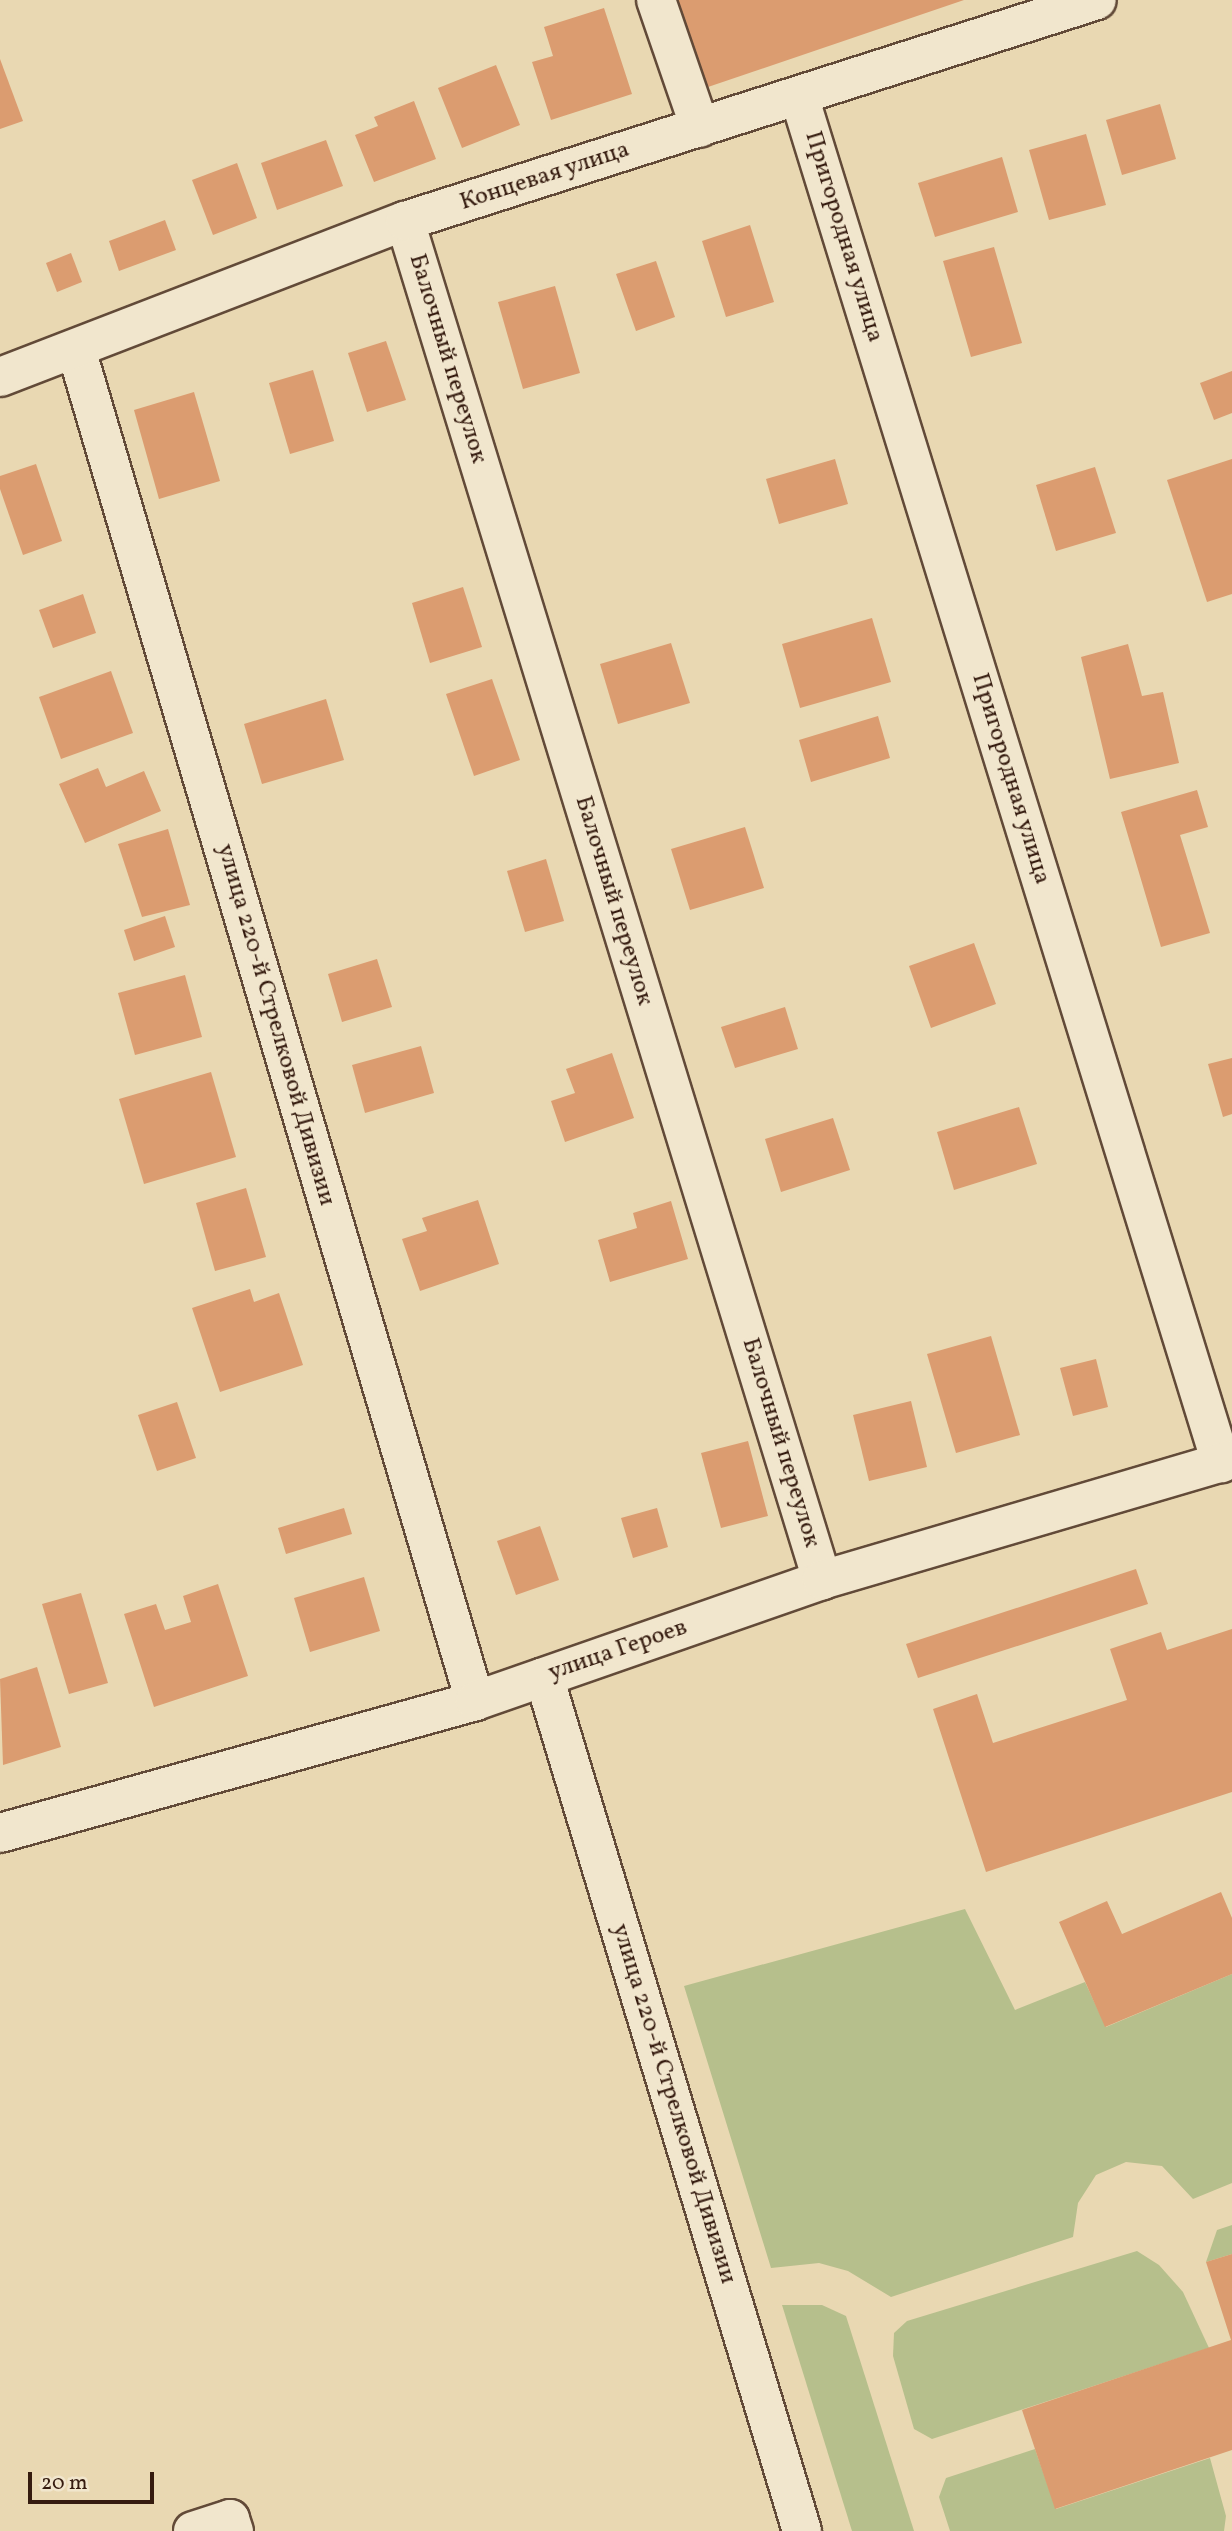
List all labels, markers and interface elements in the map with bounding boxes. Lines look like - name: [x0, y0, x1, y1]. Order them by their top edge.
- street label: Пригородная улица: [797, 128, 889, 346]
- street label: Концевая улица: [456, 136, 634, 218]
- street label: Балочный переулок: [401, 251, 493, 467]
- street label: Пригородная улица: [964, 670, 1056, 888]
- street label: Балочный переулок: [567, 793, 659, 1009]
- street label: улица 220-й Стрелковой Дивизии: [209, 841, 341, 1209]
- street label: Балочный переулок: [734, 1335, 826, 1551]
- street label: улица Героев: [545, 1614, 691, 1688]
- street label: улица 220-й Стрелковой Дивизии: [604, 1921, 742, 2287]
- scale bar: [32, 2458, 158, 2502]
- text: 20 m: [41, 2469, 87, 2498]

